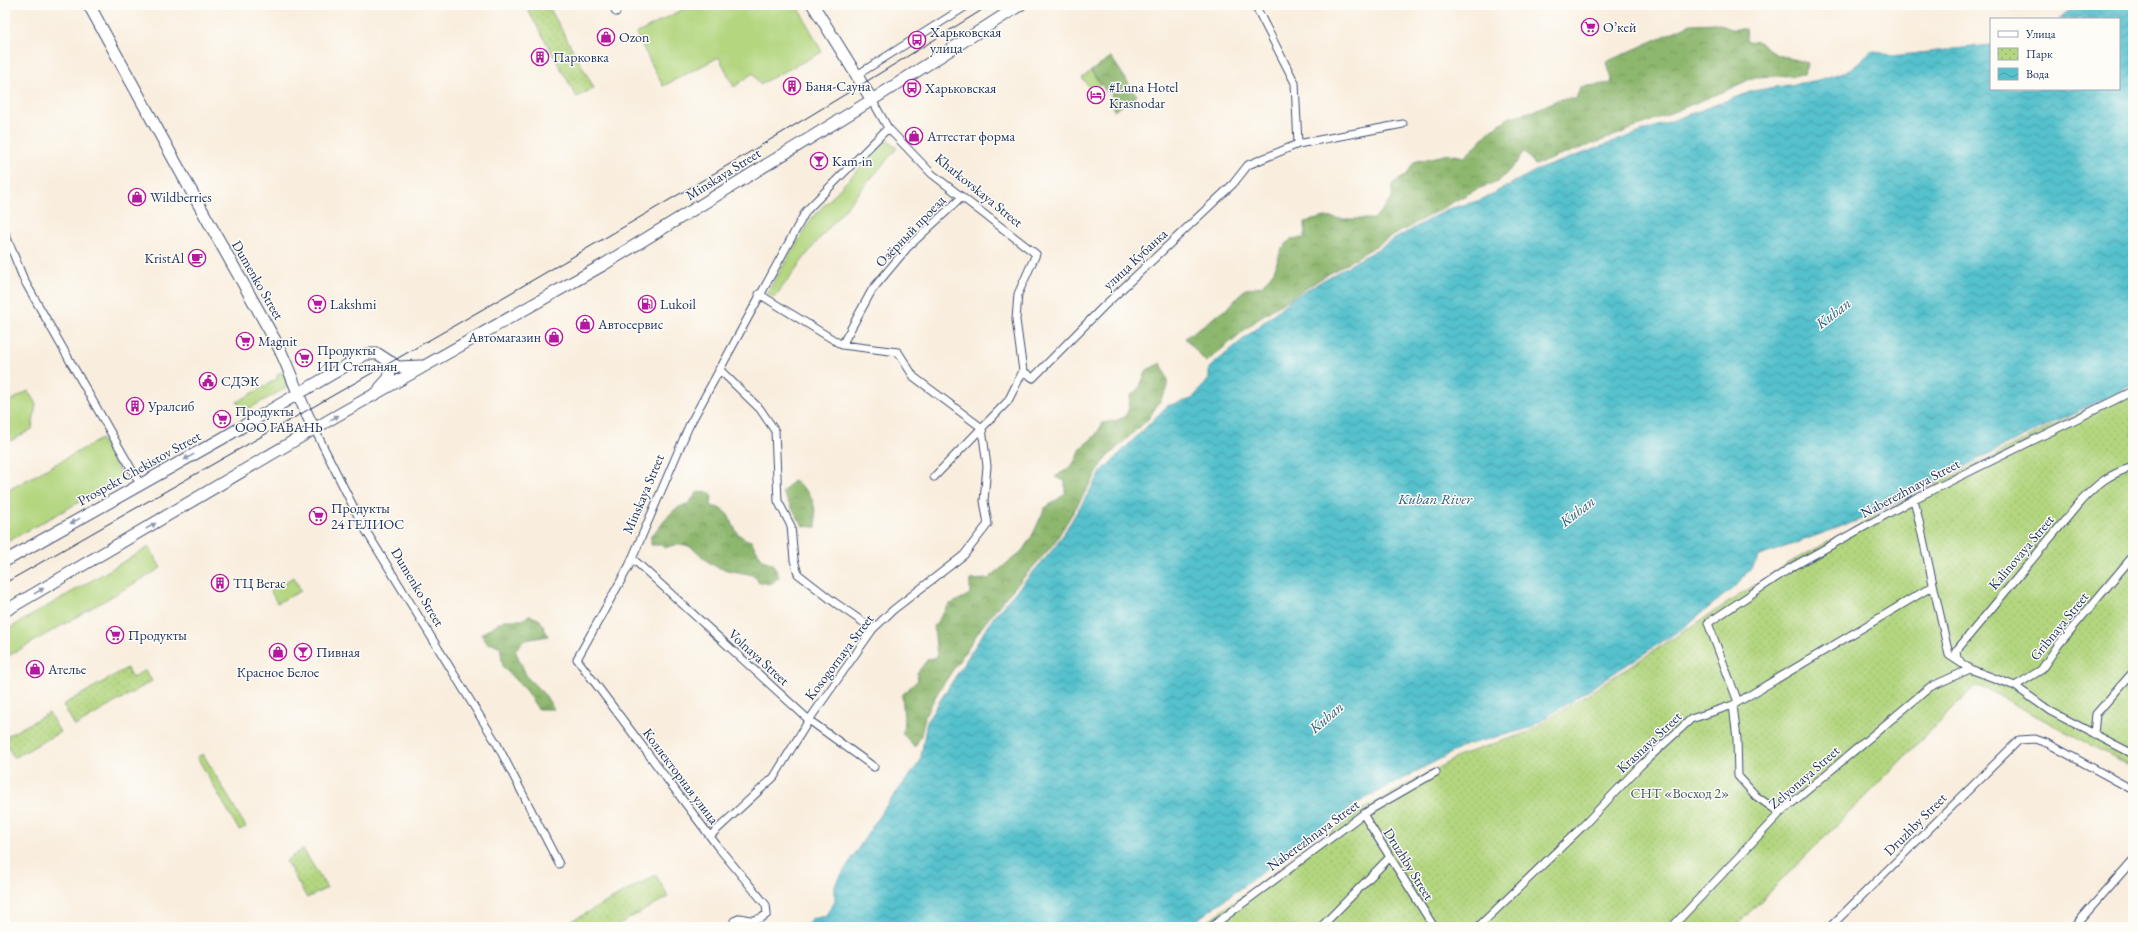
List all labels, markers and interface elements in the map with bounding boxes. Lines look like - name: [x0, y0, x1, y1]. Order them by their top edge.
- supermarket icon: О’кей: [1580, 17, 1600, 37]
- place label: О’кей: [1603, 18, 1637, 36]
- legend: [1990, 18, 2120, 90]
- place label: Харьковская улица: [929, 23, 1001, 57]
- text: Улица: [2025, 26, 2056, 42]
- shop icon: Ozon: [596, 27, 616, 47]
- place label: Ozon: [619, 28, 650, 46]
- bus stop icon: Харьковская улица: [907, 30, 927, 50]
- text: Парк: [2026, 46, 2053, 62]
- building icon: Парковка: [530, 47, 550, 67]
- place label: Парковка: [553, 48, 609, 66]
- text: Вода: [2026, 66, 2049, 82]
- building icon: Баня-Сауна: [782, 76, 802, 96]
- place label: Баня-Сауна: [805, 77, 871, 95]
- bus stop icon: Харьковская: [902, 78, 922, 98]
- place label: #Luna Hotel Krasnodar: [1109, 78, 1179, 112]
- place label: Харьковская: [924, 79, 996, 97]
- hotel icon: #Luna Hotel Krasnodar: [1086, 85, 1106, 105]
- shop icon: Аттестат форма: [904, 126, 924, 146]
- place label: Аттестат форма: [926, 127, 1016, 145]
- street label: Minskaya Street: [682, 144, 764, 204]
- street label: Kharkovskaya Street: [931, 149, 1027, 231]
- bar icon: Kam-in: [809, 151, 829, 171]
- place label: Kam-in: [832, 152, 873, 170]
- shop icon: Wildberries: [127, 187, 147, 207]
- place label: Wildberries: [150, 188, 212, 206]
- street label: Озёрный проезд: [871, 191, 949, 271]
- street label: улица Кубанка: [1099, 224, 1171, 293]
- street label: Dumenko Street: [228, 237, 288, 323]
- cafe icon: KristAl: [187, 248, 207, 268]
- place label: KristAl: [144, 249, 185, 267]
- water label: Kuban: [1811, 293, 1854, 333]
- supermarket icon: Lakshmi: [307, 294, 327, 314]
- fuel station icon: Lukoil: [637, 294, 657, 314]
- place label: Lakshmi: [330, 295, 377, 313]
- place label: Lukoil: [660, 295, 696, 313]
- shop icon: Автосервис: [575, 314, 595, 334]
- place label: Автосервис: [597, 315, 664, 333]
- shop icon: Автомагазин: [544, 327, 564, 347]
- place label: Автомагазин: [467, 328, 541, 346]
- supermarket icon: Magnit: [235, 331, 255, 351]
- place label: Magnit: [258, 332, 298, 350]
- place label: Продукты ИП Степанян: [317, 341, 397, 375]
- supermarket icon: Продукты ИП Степанян: [294, 348, 314, 368]
- public building icon: СДЭК: [198, 371, 218, 391]
- place label: СДЭК: [221, 372, 260, 390]
- building icon: Уралсиб: [125, 396, 145, 416]
- place label: Уралсиб: [147, 397, 195, 415]
- place label: Продукты ООО ГАВАНЬ: [235, 402, 323, 436]
- supermarket icon: Продукты ООО ГАВАНЬ: [212, 409, 232, 429]
- one-way arrow: [328, 414, 340, 421]
- street label: Prospekt Chekistov Street: [74, 426, 204, 509]
- street label: Minskaya Street: [618, 451, 668, 537]
- one-way arrow: [183, 454, 194, 461]
- street label: Naberezhnaya Street: [1857, 454, 1963, 522]
- water label: Kuban River: [1397, 489, 1473, 508]
- water label: Kuban: [1555, 491, 1598, 531]
- place label: Продукты 24 ГЕЛИОС: [331, 499, 404, 533]
- supermarket icon: Продукты 24 ГЕЛИОС: [308, 506, 328, 526]
- street label: Kalinovaya Street: [1984, 510, 2058, 593]
- one-way arrow: [69, 518, 81, 524]
- one-way arrow: [145, 523, 157, 530]
- street label: Dumenko Street: [387, 544, 449, 630]
- building icon: ТЦ Вегас: [210, 573, 230, 593]
- place label: ТЦ Вегас: [233, 574, 286, 592]
- street label: Gribnaya Street: [2026, 587, 2093, 664]
- one-way arrow: [33, 588, 45, 595]
- street label: Kosogornaya Street: [801, 610, 878, 704]
- supermarket icon: Продукты: [105, 625, 125, 645]
- street label: Volnaya Street: [725, 625, 794, 690]
- place label: Продукты: [128, 626, 187, 644]
- shop icon: Красное Белое: [268, 642, 288, 662]
- bar icon: Пивная: [293, 642, 313, 662]
- place label: Пивная: [316, 643, 360, 661]
- shop icon: Ателье: [25, 659, 45, 679]
- place label: Ателье: [47, 660, 87, 678]
- place label: Красное Белое: [237, 663, 320, 681]
- water label: Kuban: [1304, 697, 1347, 738]
- street label: Krasnaya Street: [1613, 707, 1686, 777]
- street label: Коллекторная улица: [639, 724, 723, 828]
- street label: Zelyonaya Street: [1765, 741, 1844, 813]
- park label: СНТ «Восход 2»: [1631, 784, 1729, 802]
- street label: Druzhby Street: [1880, 788, 1951, 859]
- street label: Naberezhnaya Street: [1263, 795, 1363, 875]
- street label: Druzhby Street: [1380, 825, 1439, 904]

